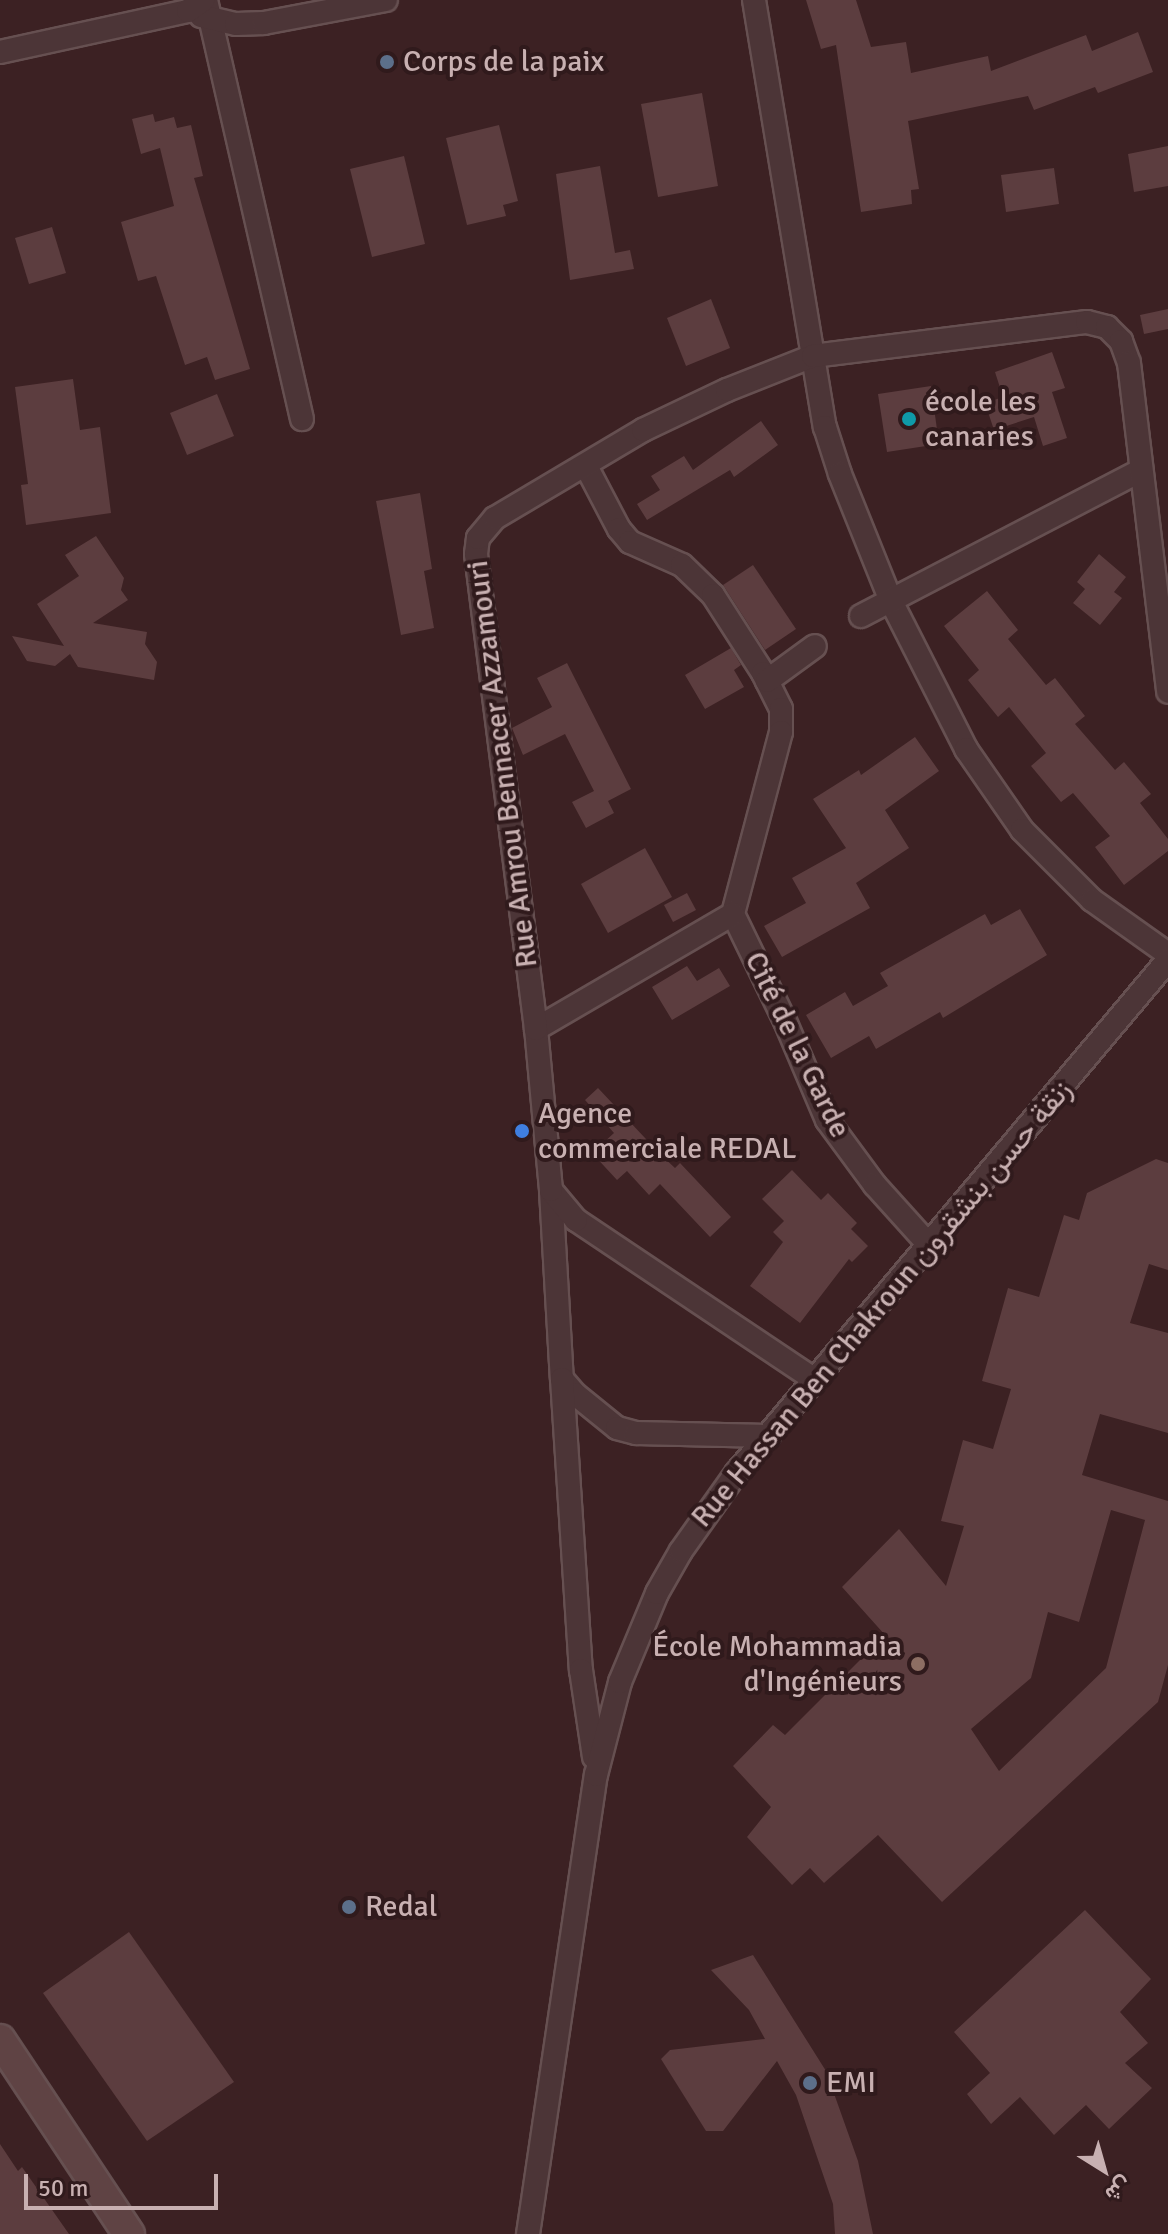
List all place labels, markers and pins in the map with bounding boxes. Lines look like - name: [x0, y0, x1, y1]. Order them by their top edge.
- place label: Corps de la paix: [403, 44, 604, 80]
- marker: Corps de la paix: [378, 53, 396, 71]
- place label: école les canaries: [925, 384, 1036, 454]
- marker: école les canaries: [900, 410, 918, 428]
- place label: Agence commerciale REDAL: [538, 1096, 797, 1166]
- marker: Agence commerciale REDAL: [513, 1122, 531, 1140]
- place label: École Mohammadia d'Ingénieurs: [652, 1629, 902, 1700]
- marker: École Mohammadia d'Ingénieurs: [909, 1655, 927, 1673]
- place label: Redal: [365, 1889, 438, 1925]
- marker: Redal: [340, 1898, 358, 1916]
- place label: EMI: [826, 2065, 876, 2101]
- marker: EMI: [801, 2074, 819, 2092]

